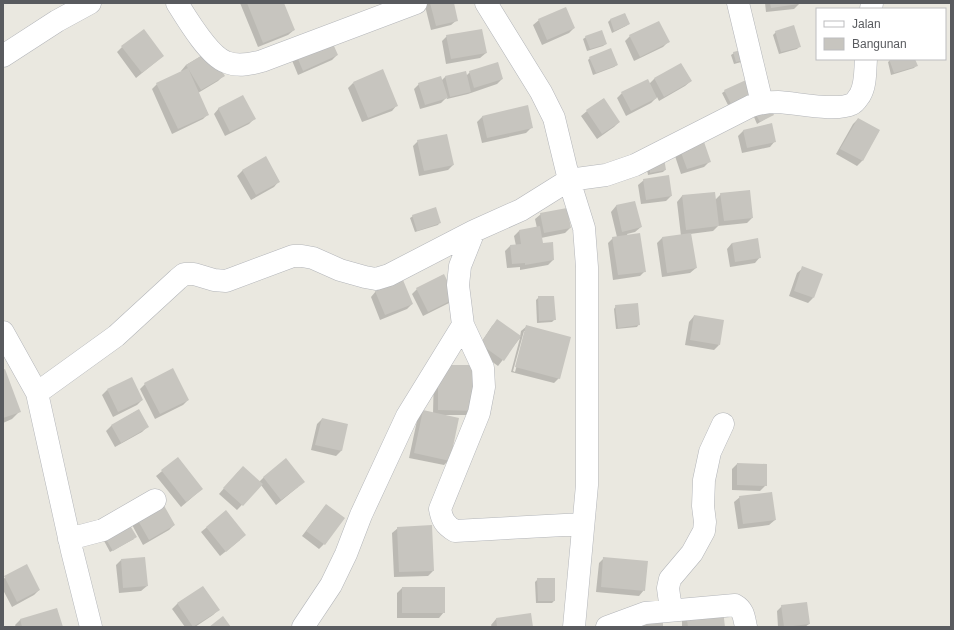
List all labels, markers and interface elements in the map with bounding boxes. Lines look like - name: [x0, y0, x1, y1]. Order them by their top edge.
- legend: [816, 8, 946, 60]
- text: Jalan: [852, 17, 881, 31]
- text: Bangunan: [852, 37, 907, 51]

